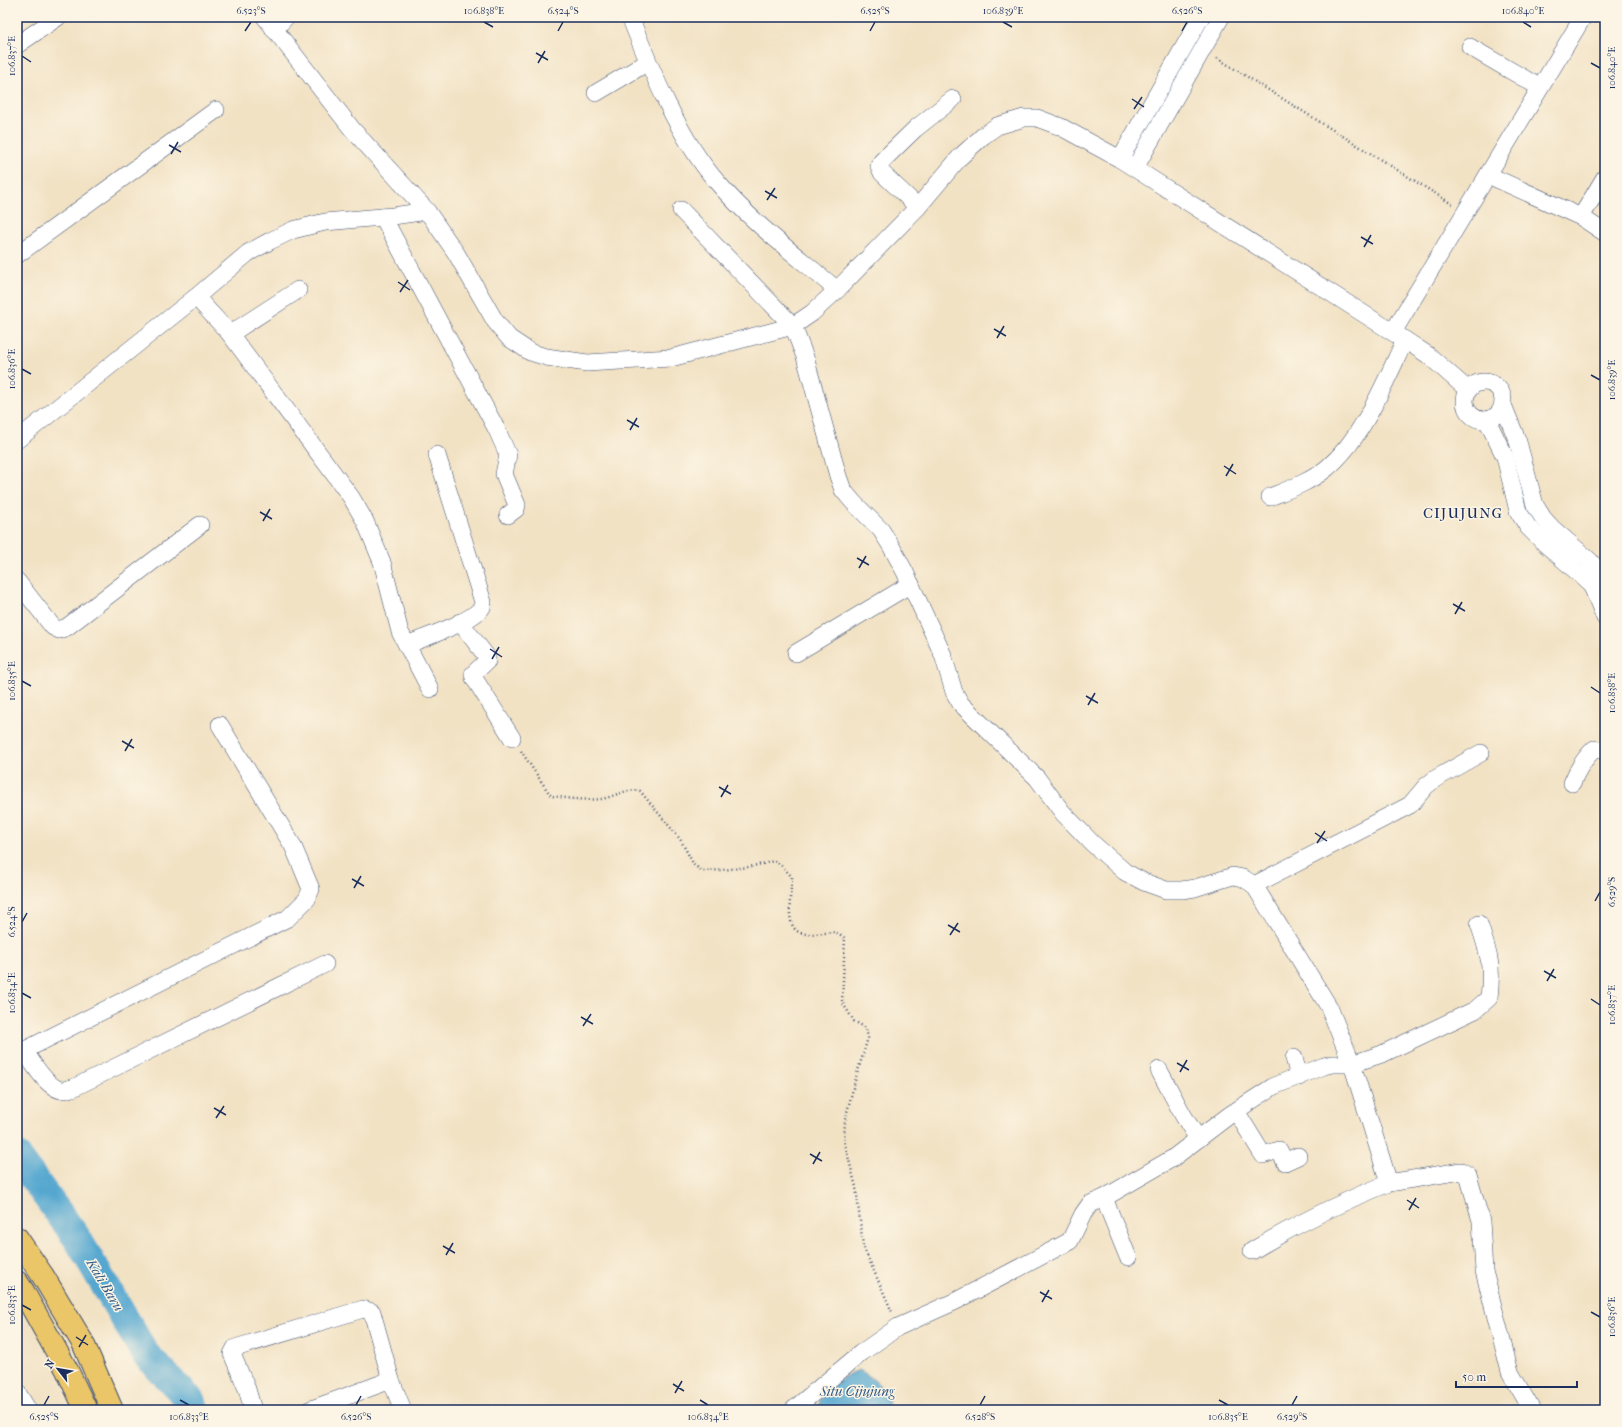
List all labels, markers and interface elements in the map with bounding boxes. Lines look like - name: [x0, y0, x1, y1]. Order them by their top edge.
- text: 6.523°S: [236, 5, 266, 17]
- text: 106.838°E: [464, 5, 504, 17]
- text: 6.524°S: [547, 5, 579, 17]
- text: 6.525°S: [860, 5, 890, 17]
- text: 106.839°E: [983, 5, 1023, 17]
- text: 6.526°S: [1172, 5, 1202, 17]
- text: 106.840°E: [1502, 5, 1544, 17]
- text: 106.837°E: [6, 36, 18, 76]
- text: 106.840°E: [1606, 47, 1618, 89]
- text: 106.836°E: [6, 349, 18, 389]
- text: 106.839°E: [1606, 360, 1618, 400]
- district label: CIJUJUNG: [1423, 504, 1503, 522]
- text: 106.835°E: [6, 661, 18, 701]
- text: 106.838°E: [1606, 673, 1618, 713]
- text: 6.529°S: [1606, 877, 1618, 907]
- text: 6.524°S: [6, 906, 18, 938]
- text: 106.834°E: [6, 972, 18, 1014]
- text: 106.837°E: [1606, 985, 1618, 1025]
- water label: Kali Baru: [82, 1255, 128, 1315]
- text: 106.833°E: [6, 1285, 18, 1325]
- text: 106.836°E: [1606, 1297, 1618, 1337]
- north arrow: [38, 1349, 78, 1389]
- text: N: [42, 1357, 58, 1371]
- scale bar: [1456, 1363, 1577, 1389]
- text: 50 m: [1462, 1370, 1486, 1384]
- water label: Situ Cijujung: [819, 1383, 895, 1400]
- text: 6.525°S: [29, 1411, 59, 1423]
- text: 106.833°E: [169, 1411, 209, 1423]
- text: 6.526°S: [341, 1411, 371, 1423]
- text: 106.834°E: [687, 1411, 729, 1423]
- text: 6.528°S: [965, 1411, 995, 1423]
- text: 106.835°E: [1208, 1411, 1248, 1423]
- text: 6.529°S: [1277, 1411, 1307, 1423]

